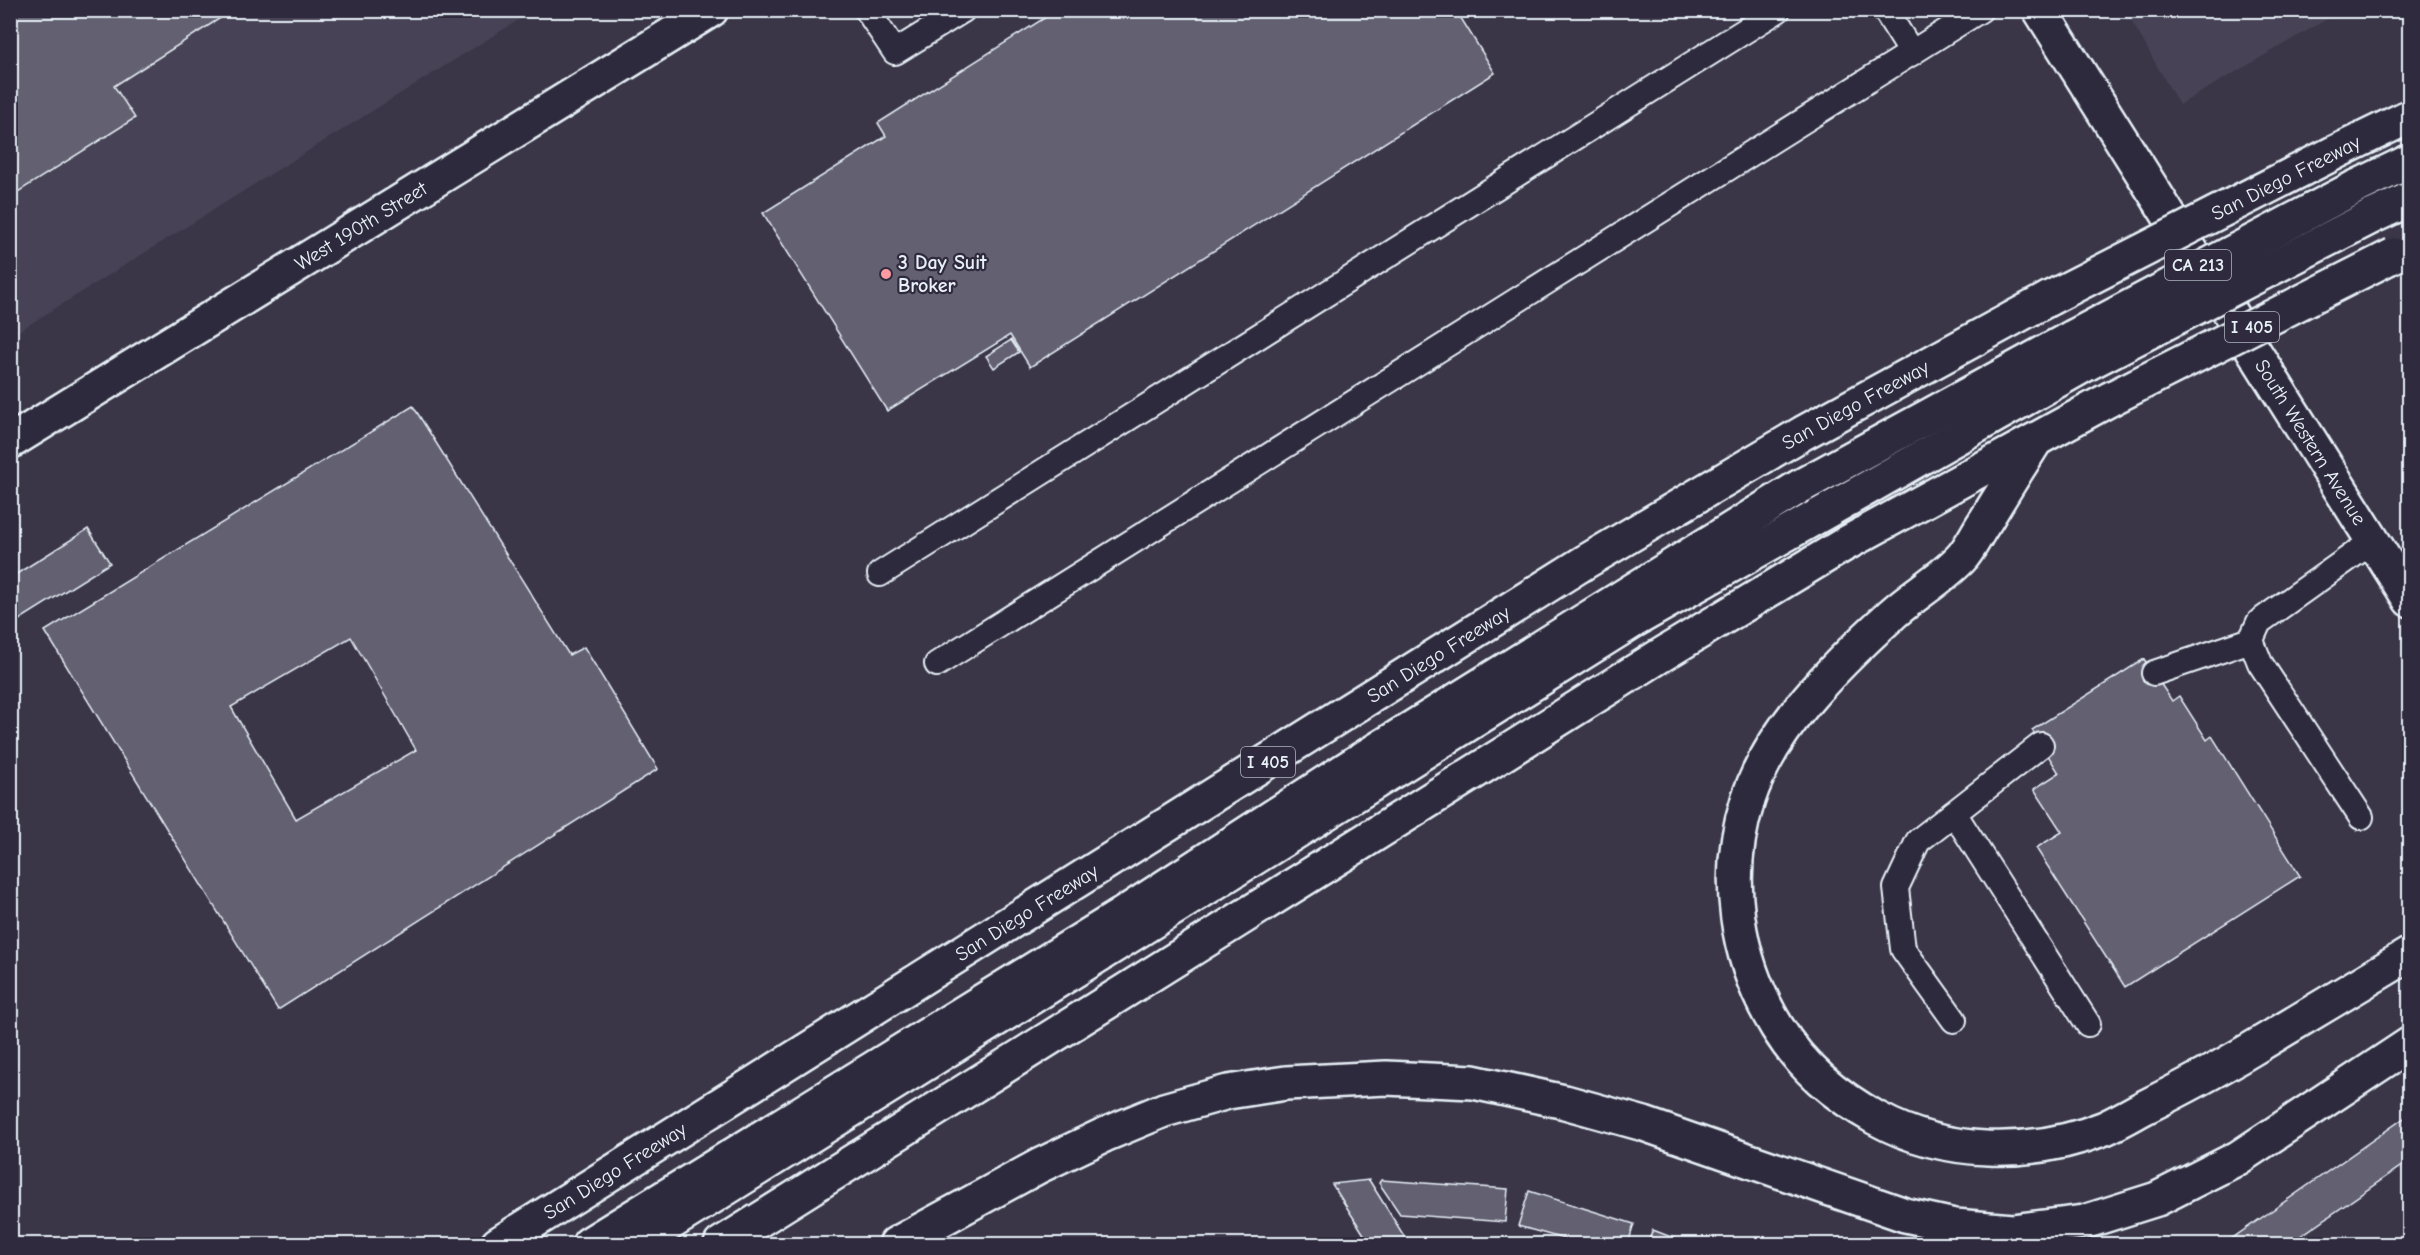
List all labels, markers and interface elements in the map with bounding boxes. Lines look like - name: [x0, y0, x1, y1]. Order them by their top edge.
- street label: San Diego Freeway: [2208, 130, 2364, 225]
- street label: West 190th Street: [291, 176, 432, 275]
- road number: CA 213: [2165, 250, 2231, 280]
- place label: 3 Day Suit Broker: [898, 251, 987, 297]
- marker: 3 Day Suit Broker: [879, 267, 893, 281]
- road number: I 405: [2225, 312, 2279, 342]
- street label: San Diego Freeway: [1778, 355, 1933, 454]
- street label: South Western Avenue: [2250, 355, 2371, 529]
- street label: San Diego Freeway: [1363, 601, 1514, 707]
- road number: I 405: [1241, 747, 1295, 777]
- street label: San Diego Freeway: [951, 859, 1102, 966]
- street label: San Diego Freeway: [539, 1117, 691, 1224]

